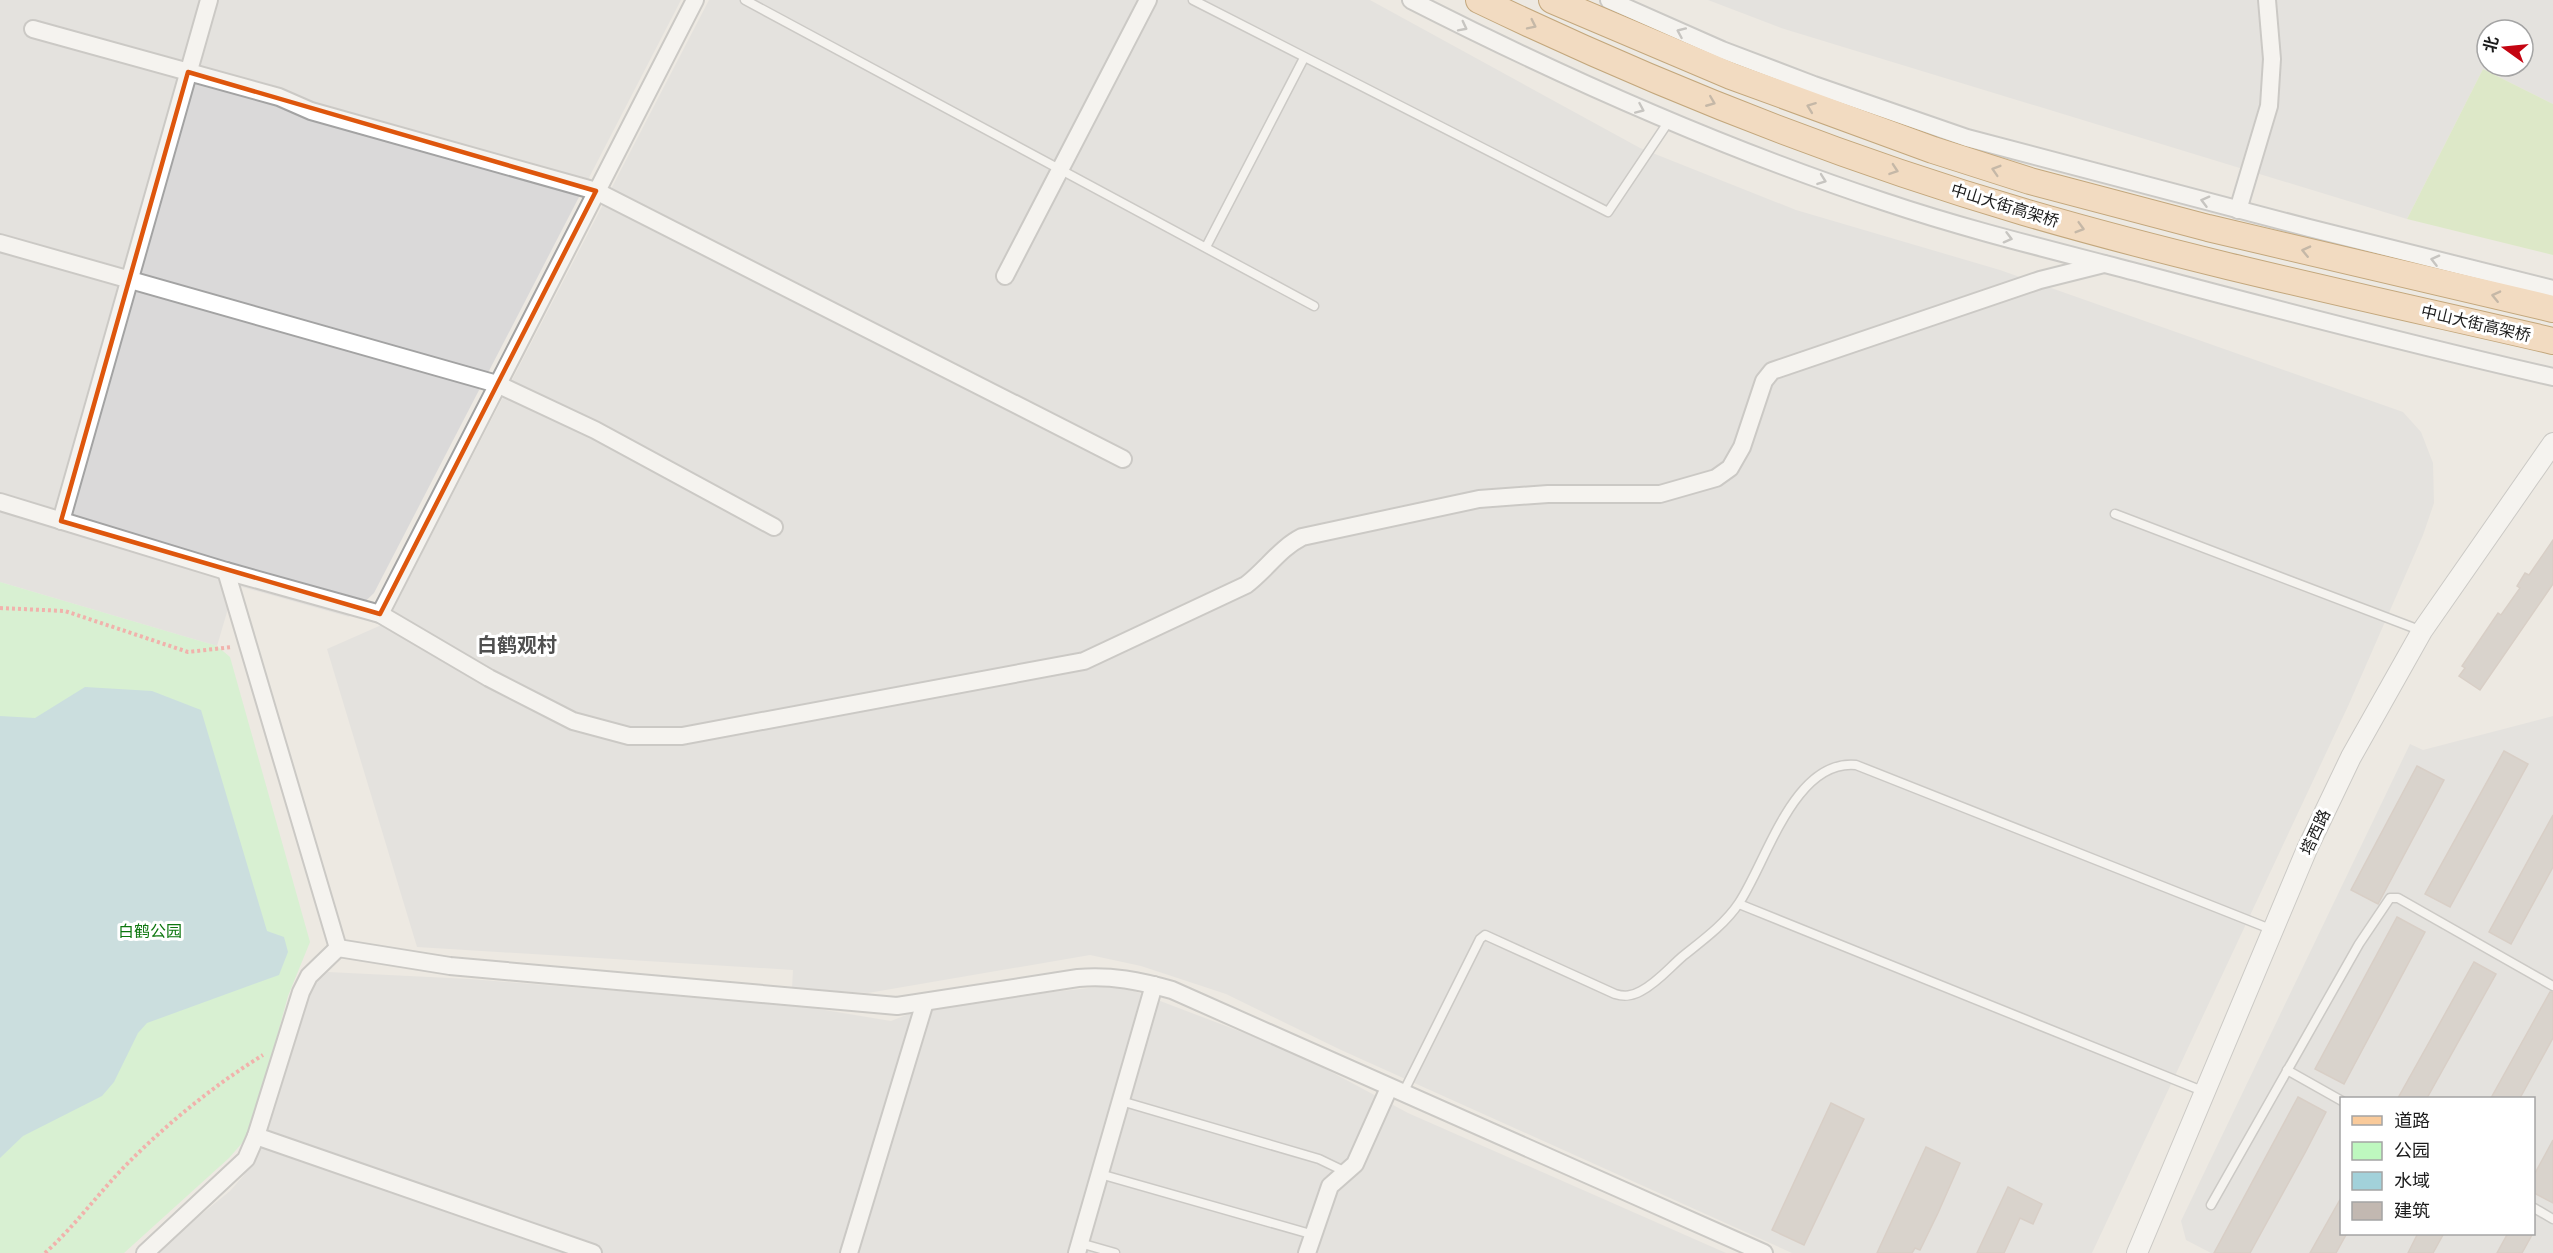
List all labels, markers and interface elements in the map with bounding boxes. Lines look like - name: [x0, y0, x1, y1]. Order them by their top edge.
- one-way arrow: [1525, 18, 1536, 30]
- north arrow: [2475, 18, 2535, 78]
- one-way arrow: [1457, 19, 1468, 31]
- one-way arrow: [1676, 27, 1687, 39]
- text: 北: [2480, 34, 2501, 54]
- one-way arrow: [1705, 95, 1716, 107]
- one-way arrow: [1634, 101, 1645, 113]
- one-way arrow: [1807, 101, 1817, 114]
- one-way arrow: [1888, 162, 1899, 175]
- one-way arrow: [1991, 165, 2002, 177]
- one-way arrow: [1816, 172, 1827, 185]
- street label: 中山大街高架桥: [1949, 180, 2061, 230]
- one-way arrow: [2201, 196, 2211, 208]
- one-way arrow: [2075, 220, 2085, 233]
- one-way arrow: [2002, 231, 2012, 243]
- one-way arrow: [2301, 246, 2311, 259]
- one-way arrow: [2430, 254, 2440, 267]
- one-way arrow: [2491, 290, 2501, 303]
- street label: 中山大街高架桥: [2419, 302, 2533, 344]
- district label: 白鹤观村: [477, 633, 557, 656]
- street label: 塔西路: [2297, 806, 2333, 858]
- park label: 白鹤公园: [118, 922, 182, 940]
- legend: [2340, 1097, 2535, 1235]
- text: 道路: [2394, 1110, 2430, 1131]
- text: 公园: [2394, 1140, 2430, 1161]
- text: 水域: [2394, 1170, 2430, 1191]
- text: 建筑: [2394, 1200, 2430, 1221]

